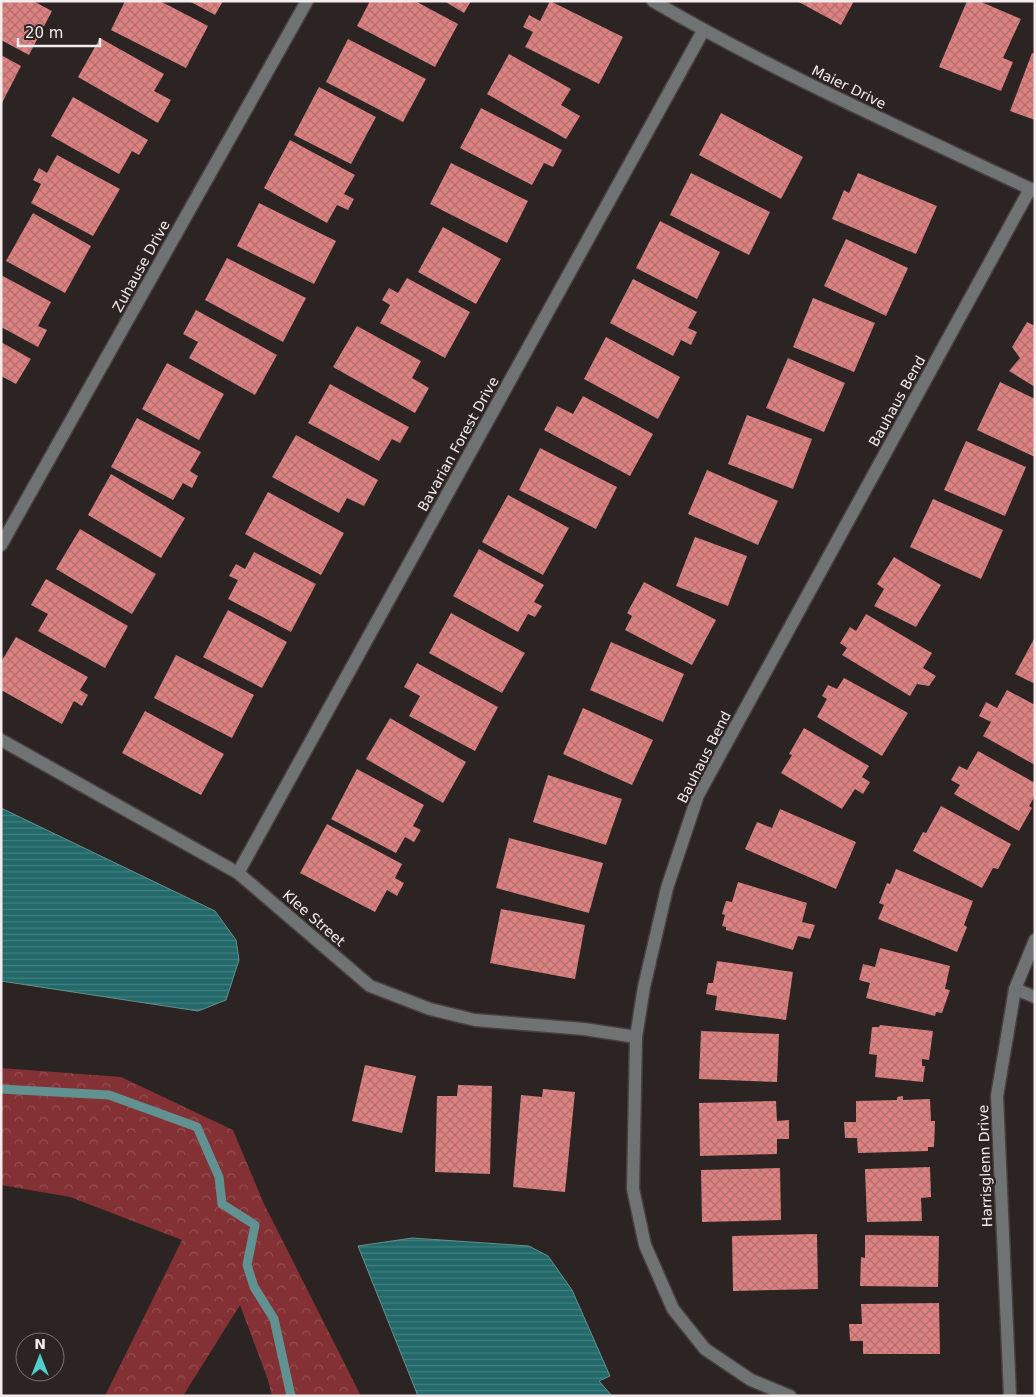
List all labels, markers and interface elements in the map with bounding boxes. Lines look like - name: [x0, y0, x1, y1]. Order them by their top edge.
- scale bar: [18, 15, 100, 47]
- text: 20 m: [25, 24, 63, 42]
- street label: Maier Drive: [809, 62, 889, 112]
- street label: Zuhause Drive: [109, 217, 173, 315]
- street label: Bauhaus Bend: [865, 353, 929, 449]
- street label: Bavarian Forest Drive: [414, 374, 502, 514]
- street label: Bauhaus Bend: [674, 708, 734, 806]
- street label: Klee Street: [280, 887, 349, 950]
- street label: Harrisglenn Drive: [975, 1105, 995, 1227]
- north arrow: [15, 1332, 65, 1382]
- text: N: [34, 1336, 46, 1352]

